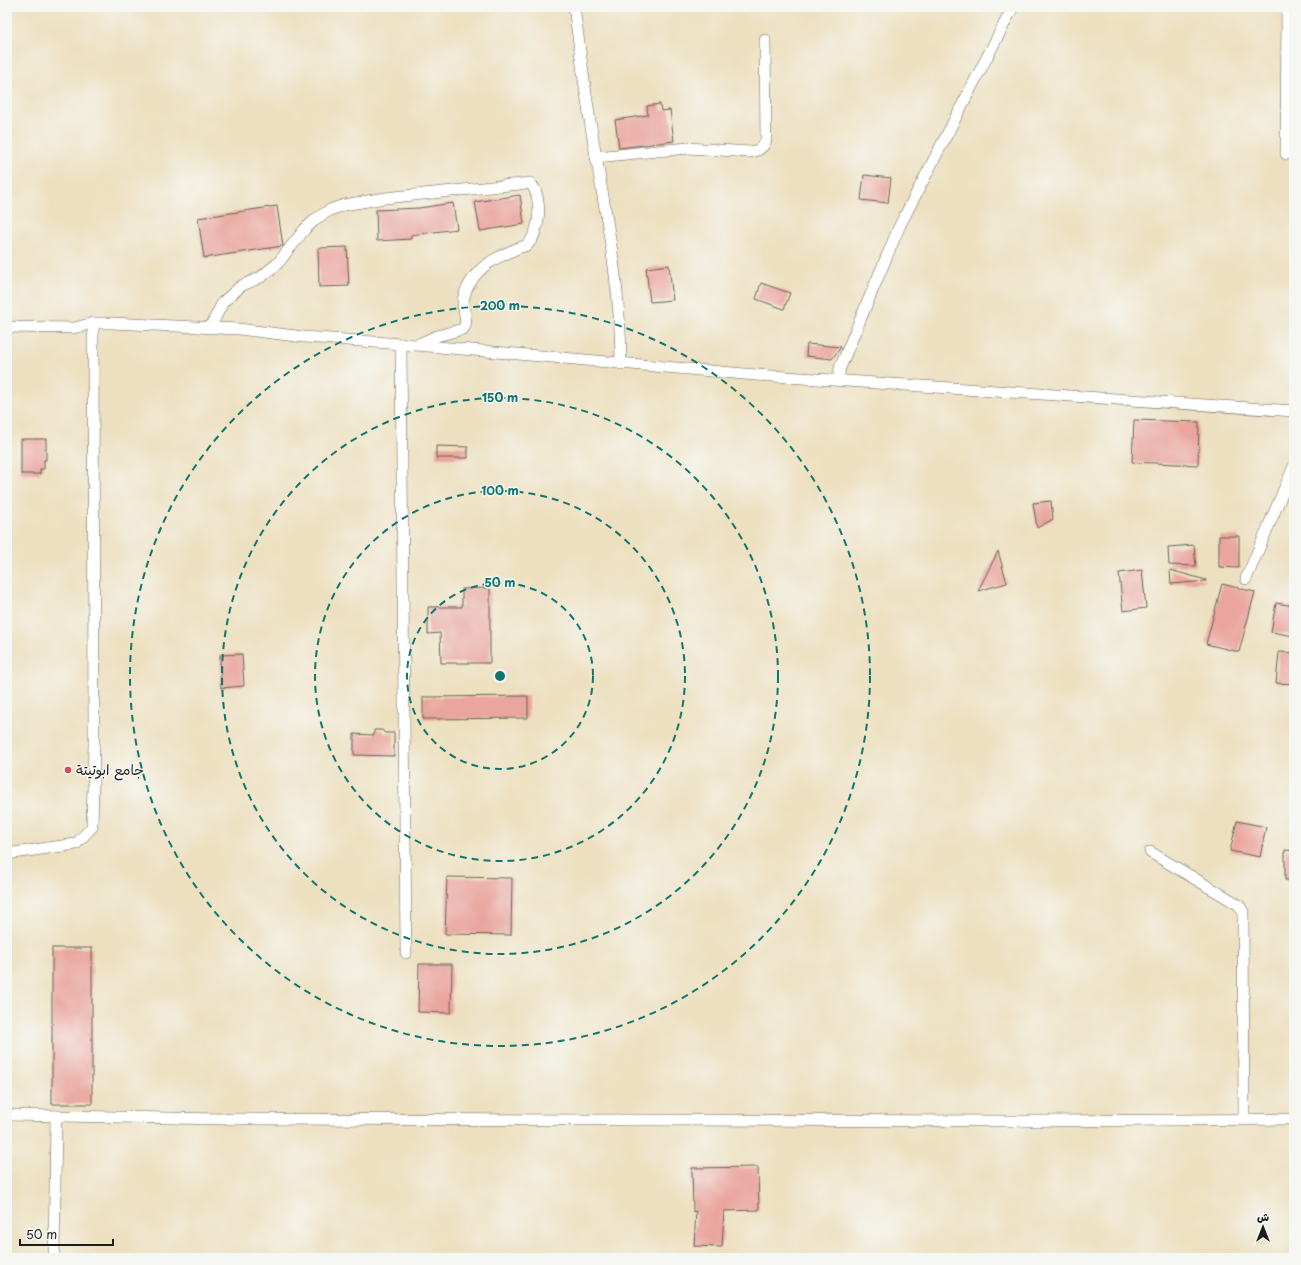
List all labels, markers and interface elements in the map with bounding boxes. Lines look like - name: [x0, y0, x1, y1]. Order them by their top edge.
- text: 200 m: [480, 296, 520, 314]
- text: 150 m: [482, 388, 518, 406]
- text: 100 m: [481, 481, 519, 499]
- text: 50 m: [484, 573, 516, 591]
- centre of rings: [493, 669, 507, 683]
- place label: جامع ابوتيتة: [76, 759, 144, 781]
- marker: جامع ابوتيتة: [63, 765, 73, 775]
- north arrow: [1243, 1207, 1283, 1247]
- text: ش: [1257, 1208, 1269, 1225]
- scale bar: [20, 1221, 113, 1247]
- text: 50 m: [26, 1225, 57, 1243]

